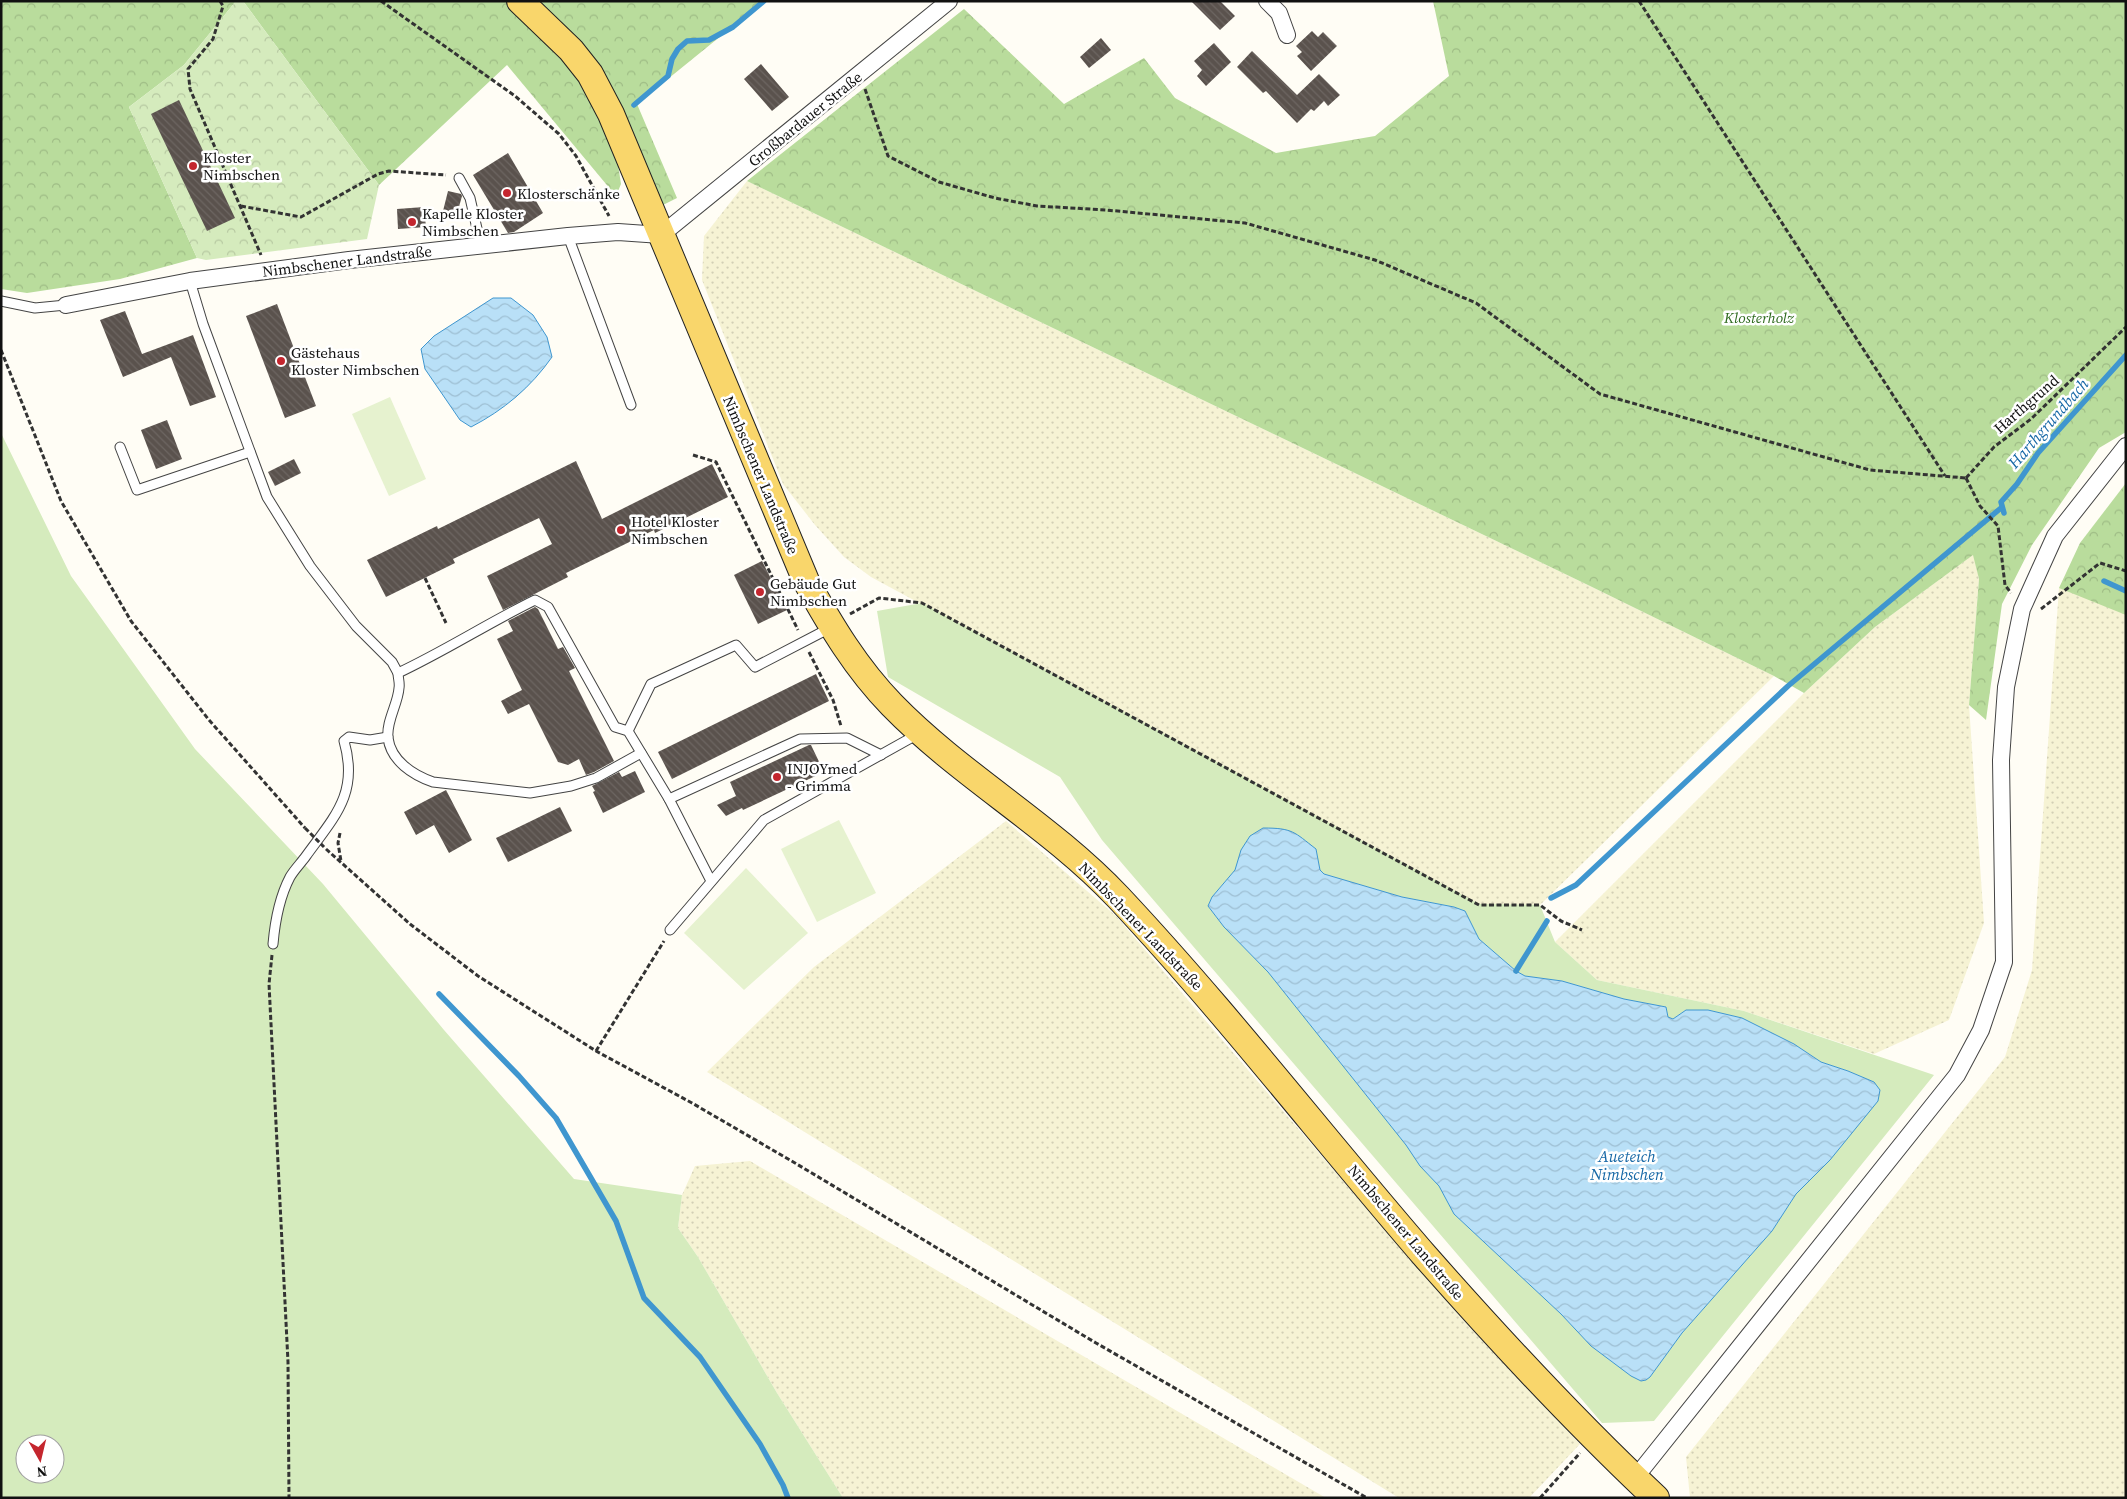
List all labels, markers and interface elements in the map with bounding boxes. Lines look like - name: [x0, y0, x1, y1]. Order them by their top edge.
- street label: Großbardauer Straße: [744, 66, 867, 171]
- place label: Kloster Nimbschen: [203, 147, 280, 185]
- marker: Kloster Nimbschen: [187, 160, 199, 172]
- place label: Klosterschänke: [517, 183, 620, 204]
- marker: Klosterschänke: [501, 187, 513, 199]
- place label: Kapelle Kloster Nimbschen: [422, 203, 524, 241]
- marker: Kapelle Kloster Nimbschen: [406, 216, 418, 228]
- street label: Nimbschener Landstraße: [261, 240, 433, 282]
- park label: Klosterholz: [1723, 307, 1795, 328]
- place label: Gästehaus Kloster Nimbschen: [291, 342, 420, 380]
- marker: Gästehaus Kloster Nimbschen: [275, 355, 287, 367]
- street label: Harthgrund: [1989, 369, 2063, 438]
- water label: Harthgrundbach: [2002, 373, 2093, 473]
- street label: Nimbschener Landstraße: [718, 392, 804, 558]
- place label: Hotel Kloster Nimbschen: [631, 511, 720, 549]
- marker: Hotel Kloster Nimbschen: [615, 524, 627, 536]
- place label: Gebäude Gut Nimbschen: [770, 573, 856, 611]
- marker: Gebäude Gut Nimbschen: [754, 586, 766, 598]
- place label: INJOYmed - Grimma: [787, 758, 858, 796]
- marker: INJOYmed - Grimma: [771, 771, 783, 783]
- street label: Nimbschener Landstraße: [1074, 857, 1208, 995]
- water label: Aueteich Nimbschen: [1589, 1145, 1664, 1185]
- street label: Nimbschener Landstraße: [1343, 1160, 1469, 1304]
- north arrow: [15, 1434, 65, 1484]
- text: N: [35, 1461, 48, 1482]

